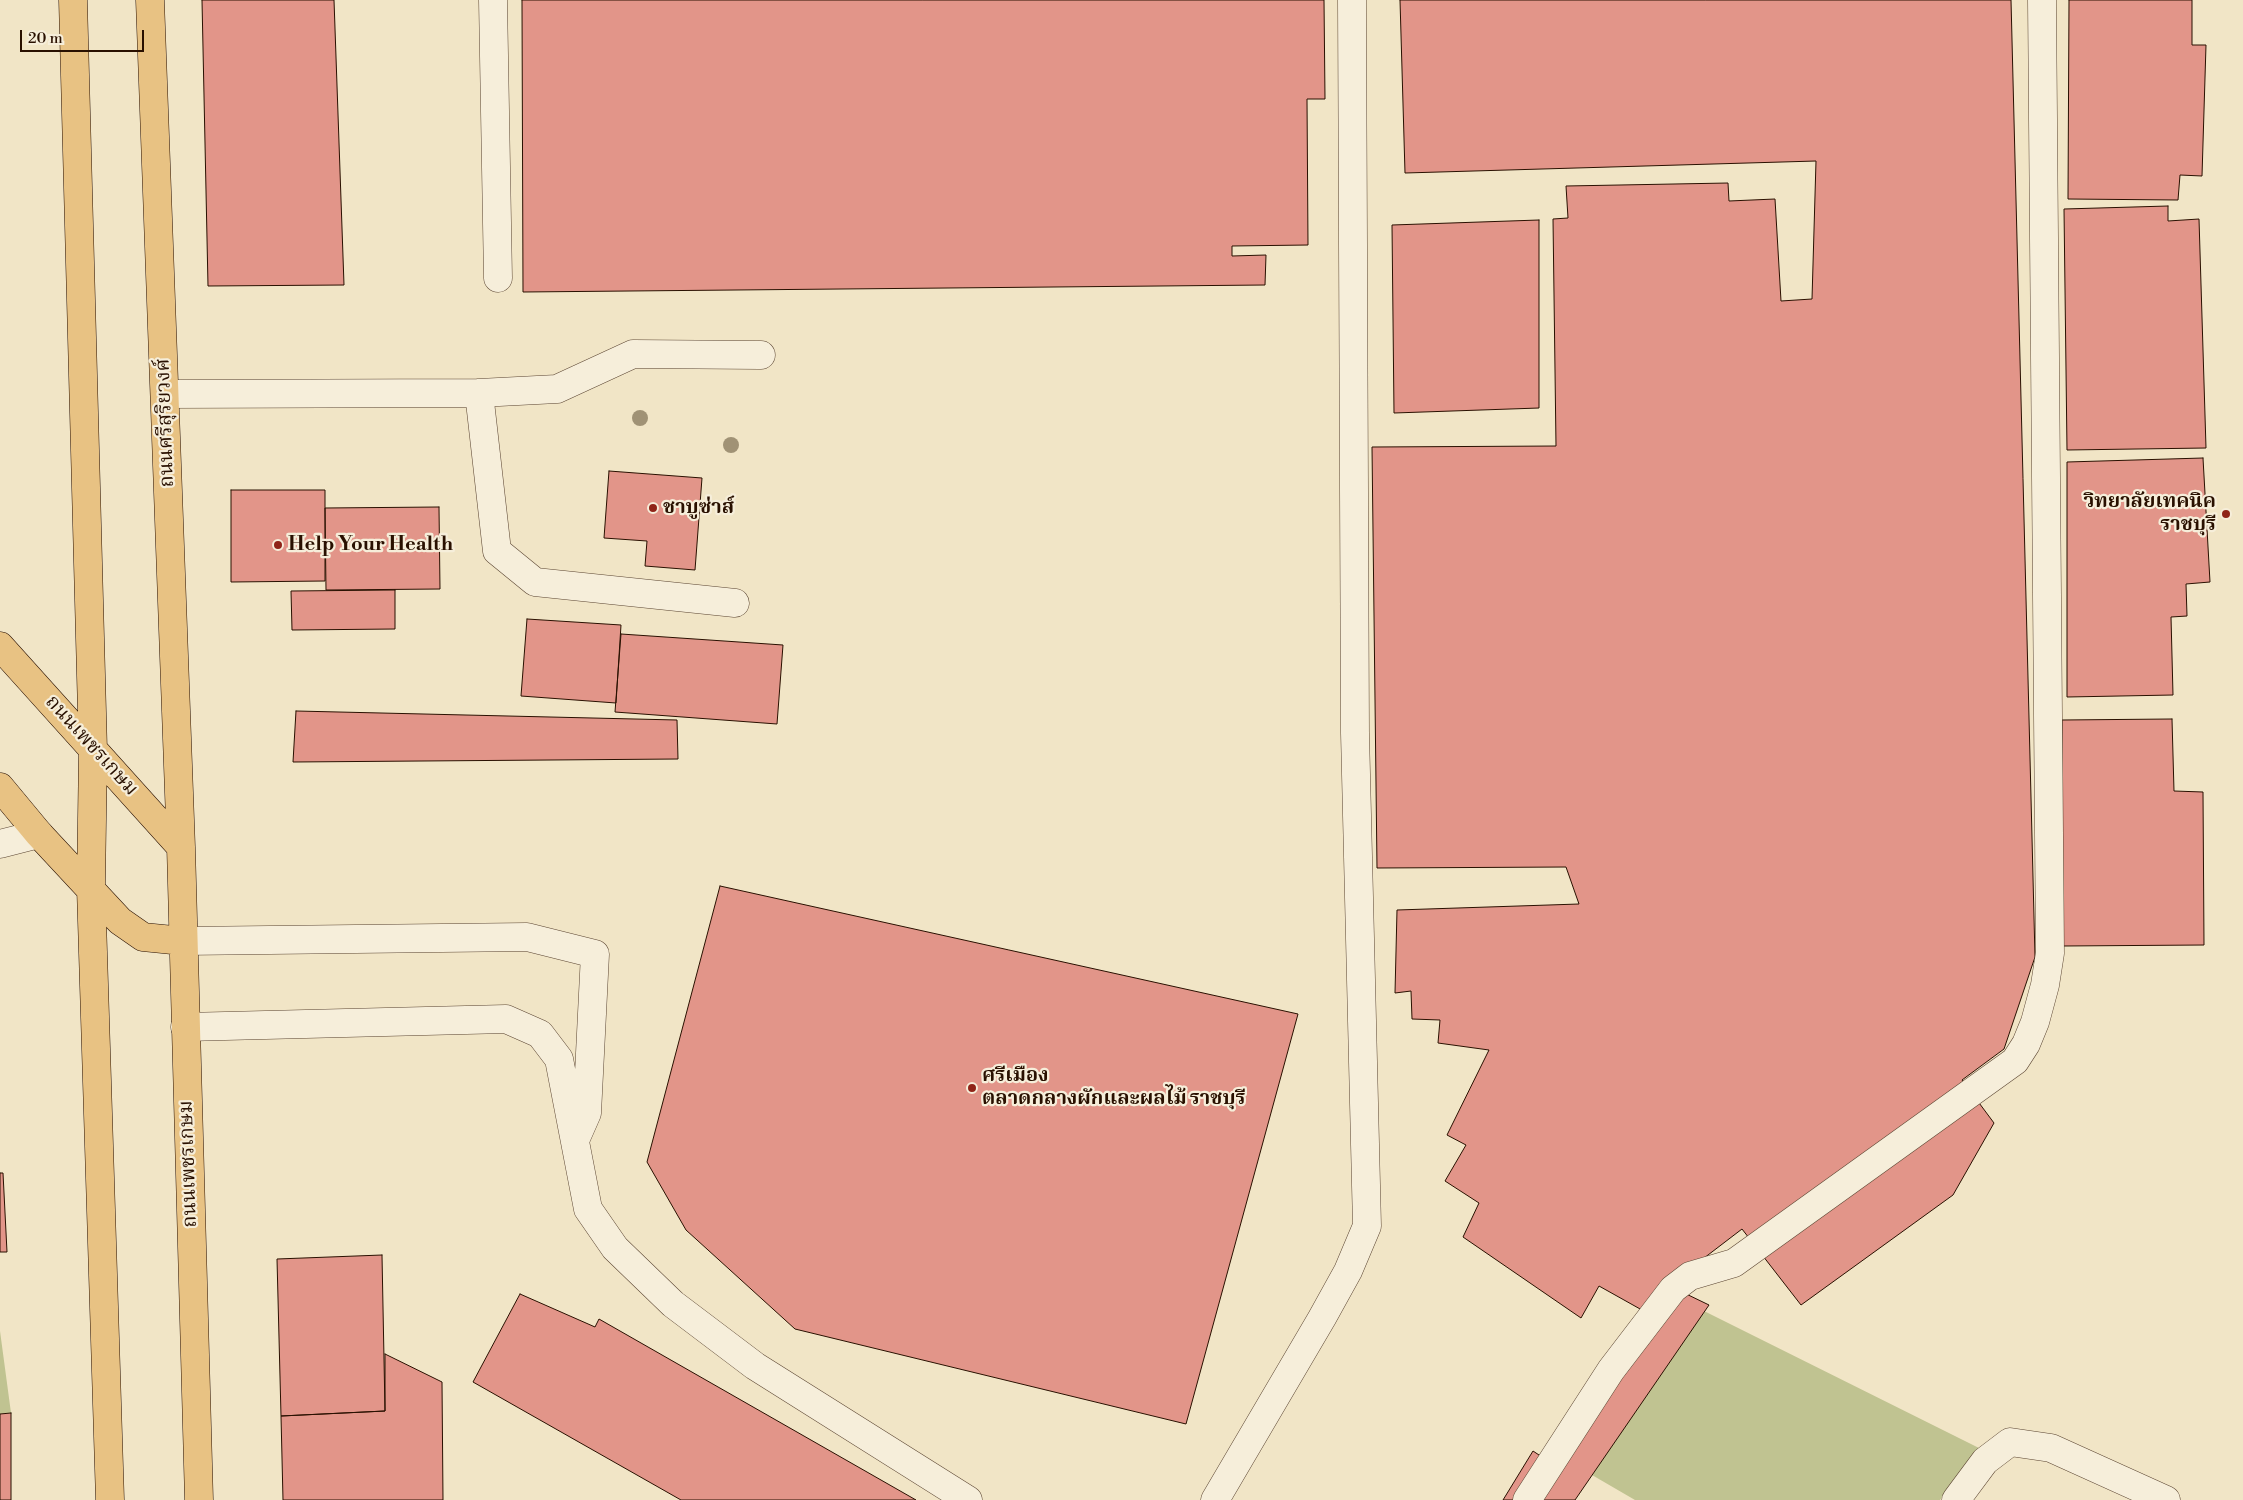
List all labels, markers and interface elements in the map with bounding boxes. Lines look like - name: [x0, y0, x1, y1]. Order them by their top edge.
- scale bar: [22, 20, 146, 52]
- text: 20 m: [28, 29, 63, 48]
- street label: ถนนศรีสุริยวงศ์: [152, 358, 180, 488]
- place label: วิทยาลัยเทคนิค ราชบุรี: [2083, 490, 2216, 537]
- place label: ชาบูซ่าส์: [663, 496, 734, 520]
- marker: ชาบูซ่าส์: [647, 502, 659, 514]
- marker: วิทยาลัยเทคนิค ราชบุรี: [2220, 508, 2232, 520]
- place label: Help Your Health: [288, 533, 453, 557]
- marker: Help Your Health: [272, 539, 284, 551]
- street label: ถนนเพชรเกษม: [39, 691, 143, 801]
- place label: ศรีเมือง ตลาดกลางผักและผลไม้ ราชบุรี: [982, 1064, 1245, 1111]
- marker: ศรีเมือง ตลาดกลางผักและผลไม้ ราชบุรี: [966, 1082, 978, 1094]
- street label: ถนนเพชรเกษม: [175, 1100, 203, 1228]

